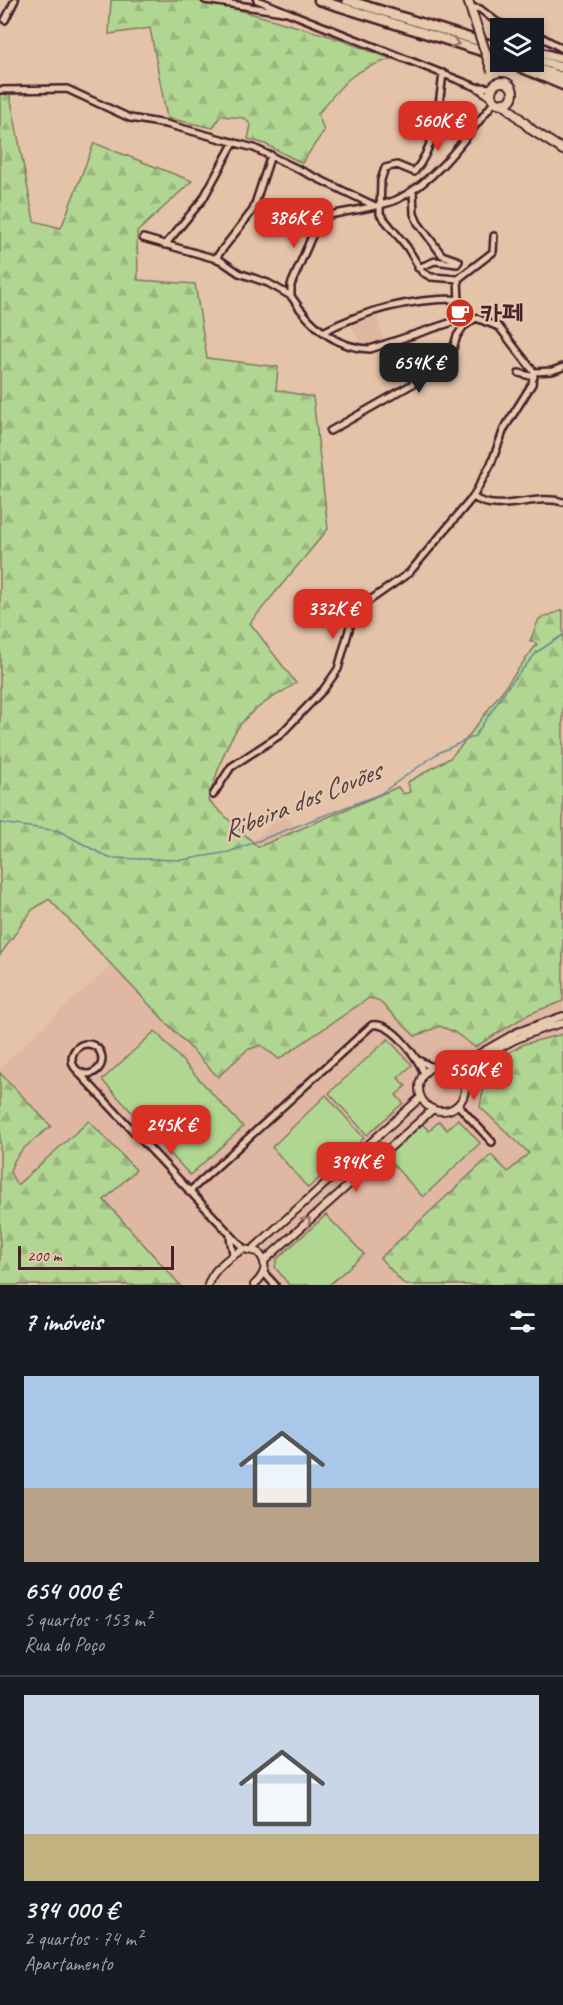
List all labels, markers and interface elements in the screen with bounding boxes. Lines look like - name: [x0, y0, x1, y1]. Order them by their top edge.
- map controls: [490, 18, 544, 72]
- button: layers: [490, 18, 544, 72]
- one-way arrow: [449, 36, 460, 48]
- pin: 560K €: [389, 101, 487, 152]
- text: 560K €: [412, 108, 464, 133]
- pin: 386K €: [245, 198, 343, 249]
- text: 386K €: [268, 205, 320, 230]
- cafe icon: 카페: [444, 297, 476, 329]
- place label: 카페: [481, 297, 523, 330]
- pin: 654K €: [370, 343, 468, 394]
- text: 654K €: [393, 350, 445, 375]
- pin: 332K €: [284, 589, 382, 640]
- text: 332K €: [308, 596, 359, 621]
- water label: Ribeira dos Covões: [217, 752, 390, 848]
- pin: 550K €: [425, 1050, 523, 1101]
- text: 550K €: [449, 1057, 499, 1082]
- pin: 245K €: [122, 1105, 220, 1156]
- text: 245K €: [146, 1112, 196, 1137]
- pin: 394K €: [307, 1142, 405, 1193]
- text: 394K €: [331, 1149, 381, 1174]
- one-way arrow: [300, 1217, 311, 1228]
- scale bar: [18, 1243, 174, 1270]
- text: 200 m: [27, 1246, 61, 1266]
- text: 7 imóveis: [24, 1305, 102, 1338]
- icon: filters: [506, 1305, 539, 1338]
- icon: home: [228, 1415, 336, 1523]
- text: 654 000 €: [24, 1574, 119, 1607]
- text: 5 quartos · 153 m²: [24, 1607, 151, 1632]
- text: Rua do Poço: [24, 1632, 104, 1657]
- icon: home: [228, 1734, 336, 1842]
- text: 394 000 €: [24, 1893, 118, 1926]
- text: 2 quartos · 74 m²: [24, 1926, 142, 1951]
- text: Apartamento: [24, 1951, 113, 1976]

